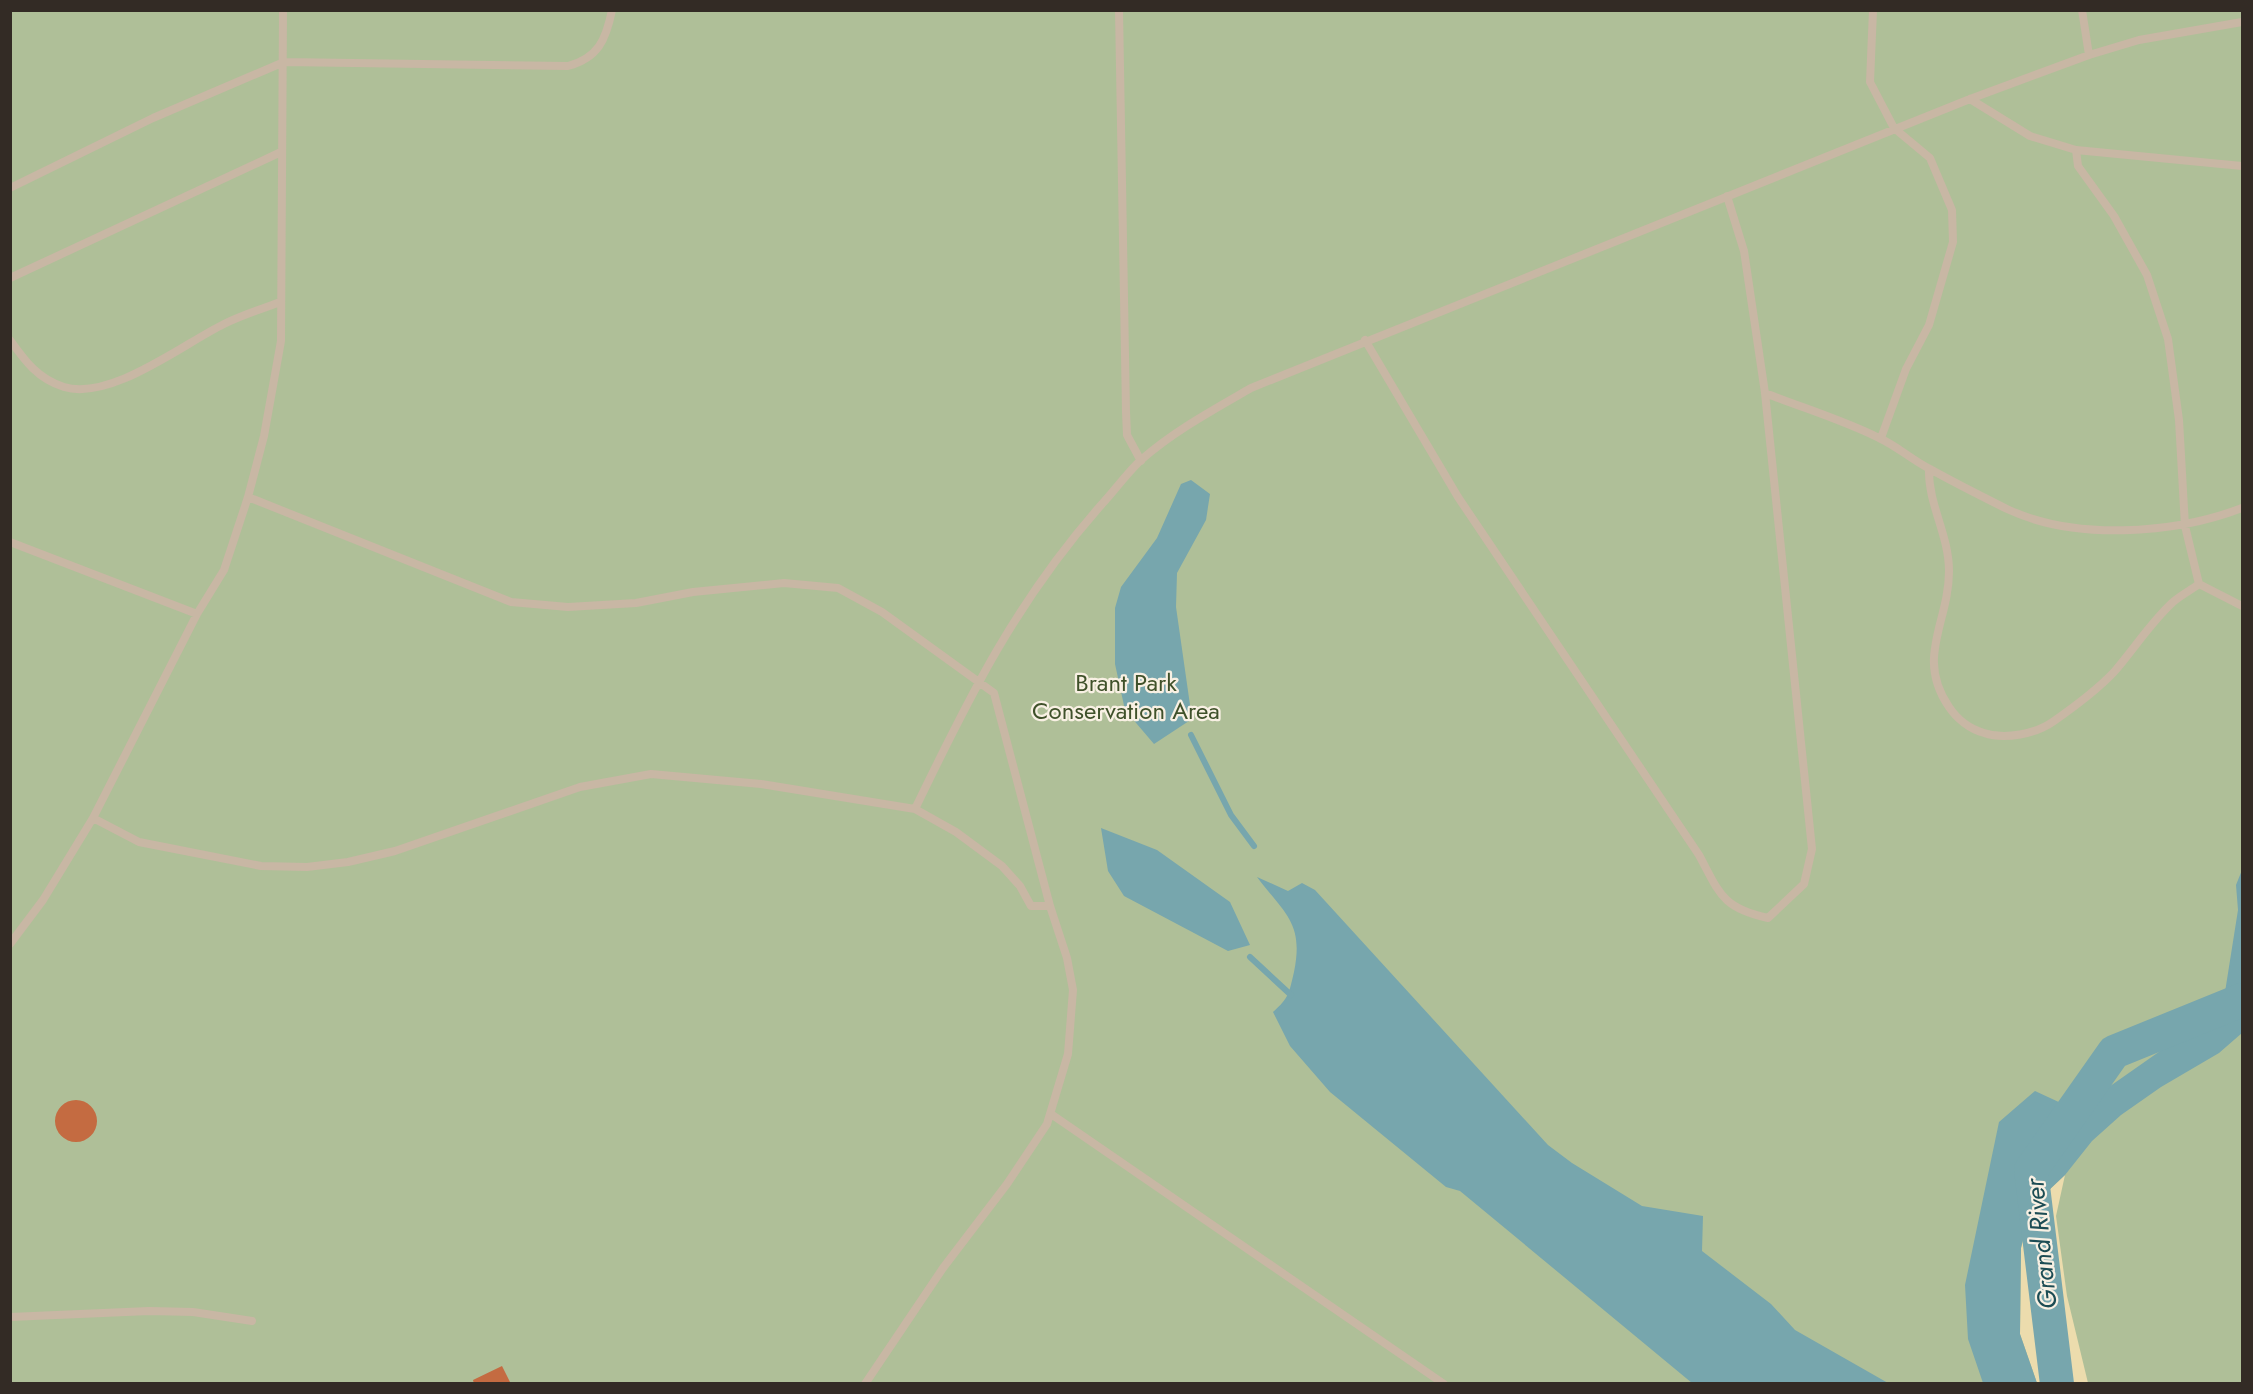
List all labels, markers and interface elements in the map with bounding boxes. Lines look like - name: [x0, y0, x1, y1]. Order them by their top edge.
- park label: Brant Park Conservation Area: [1032, 665, 1220, 728]
- water label: Grand River: [2015, 1176, 2067, 1311]

